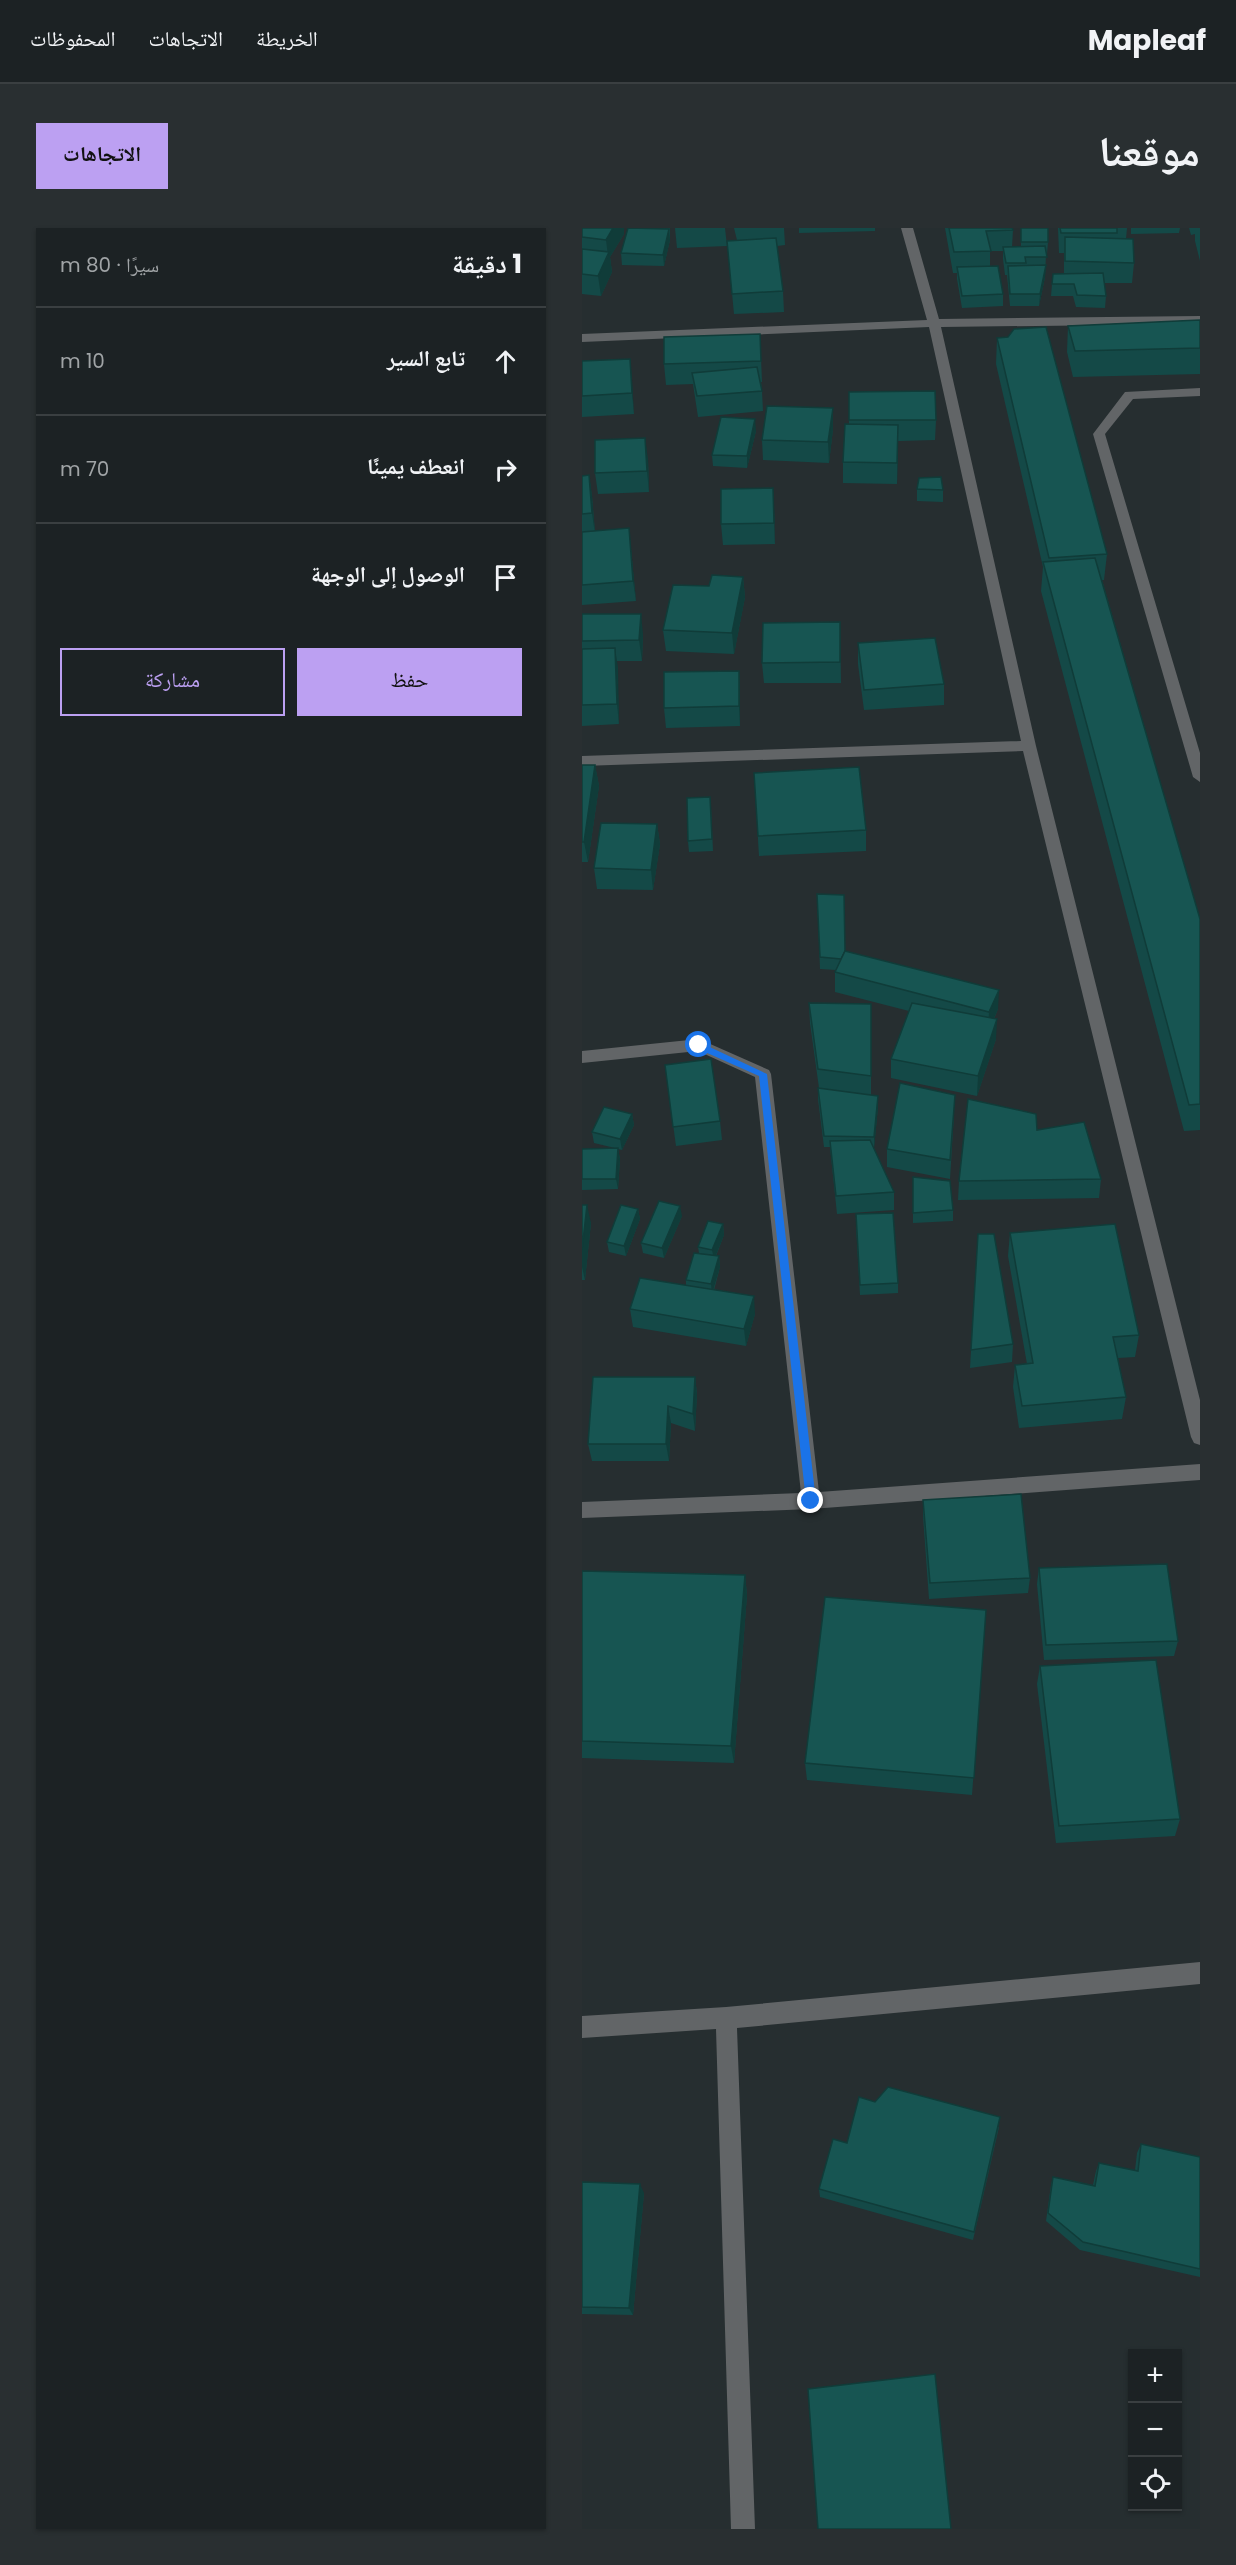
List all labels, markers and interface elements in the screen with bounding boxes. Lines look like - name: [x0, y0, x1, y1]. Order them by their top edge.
- text: Mapleaf: [1088, 21, 1206, 60]
- text: المحفوظات: [30, 24, 115, 53]
- text: الاتجاهات: [148, 24, 223, 53]
- text: الخريطة: [256, 24, 318, 53]
- text: موقعنا: [1099, 122, 1200, 181]
- button: الاتجاهات: [36, 123, 168, 189]
- text: 1 دقيقة: [452, 246, 522, 282]
- text: سيرًا · 80 m: [60, 251, 159, 279]
- text: تابع السير: [387, 343, 465, 374]
- icon: ahead: [489, 345, 522, 378]
- text: 10 m: [60, 347, 105, 375]
- text: انعطف يمينًا: [367, 451, 465, 482]
- icon: right: [489, 453, 522, 486]
- text: 70 m: [60, 455, 109, 483]
- text: الوصول إلى الوجهة: [311, 559, 465, 590]
- icon: arrive: [489, 561, 522, 594]
- button: مشاركة: [60, 648, 285, 716]
- button: حفظ: [297, 648, 522, 716]
- route start: [685, 1031, 711, 1057]
- route end: [797, 1487, 823, 1513]
- map controls: [1128, 2349, 1182, 2511]
- button: +: [1128, 2349, 1182, 2403]
- button: −: [1128, 2403, 1182, 2457]
- button: locate: [1128, 2457, 1182, 2511]

